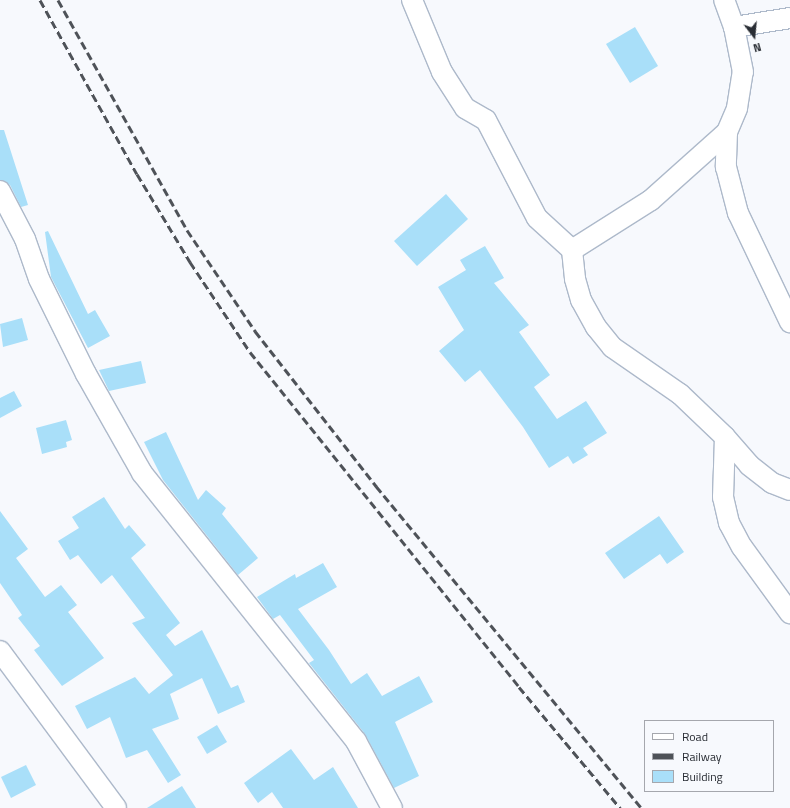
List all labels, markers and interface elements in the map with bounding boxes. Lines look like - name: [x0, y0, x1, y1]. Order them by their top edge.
- north arrow: [734, 16, 774, 56]
- text: N: [751, 39, 763, 56]
- legend: [644, 720, 774, 792]
- text: Road: [682, 727, 708, 746]
- text: Railway: [682, 747, 722, 766]
- text: Building: [682, 767, 723, 786]

